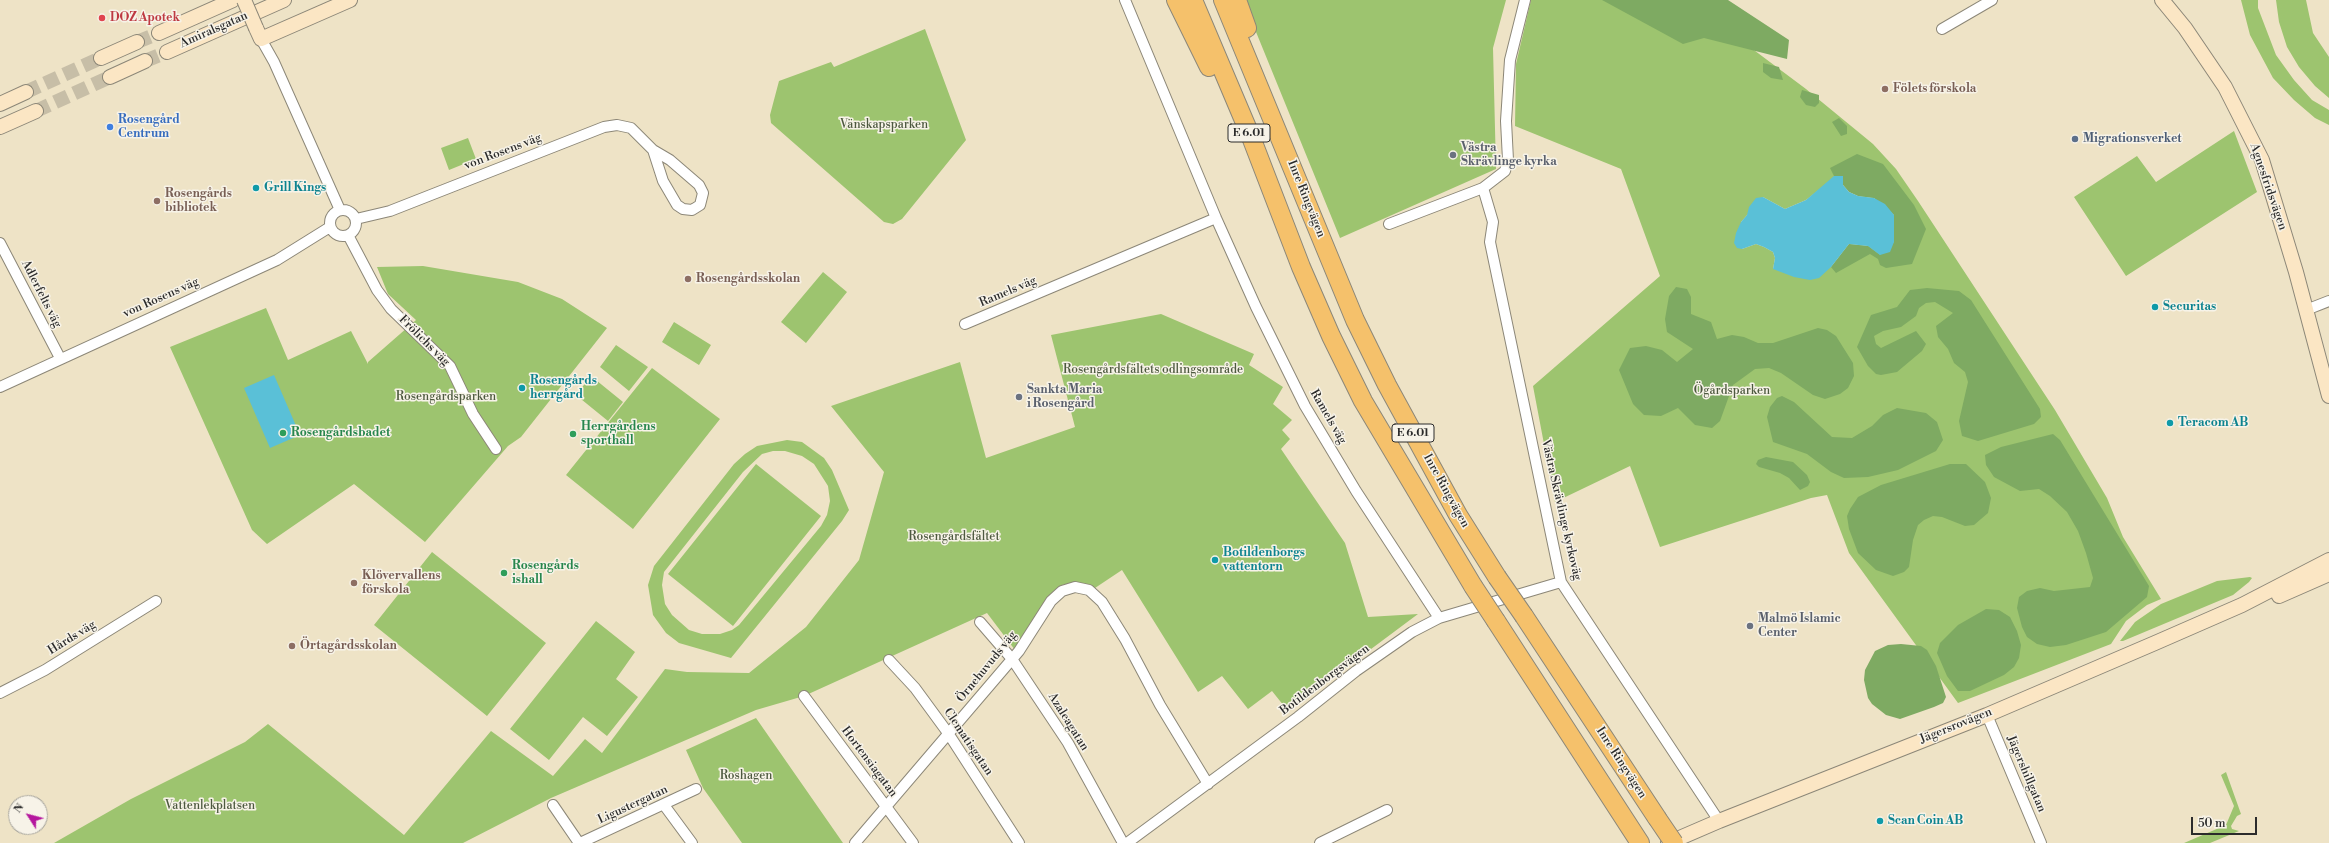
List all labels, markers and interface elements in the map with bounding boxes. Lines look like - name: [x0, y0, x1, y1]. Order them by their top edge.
- street label: Amiralsgatan: [178, 9, 250, 51]
- place label: DOZ Apotek: [110, 11, 180, 25]
- marker: DOZ Apotek: [97, 13, 107, 23]
- place label: Fölets förskola: [1893, 82, 1976, 96]
- marker: Fölets förskola: [1880, 84, 1890, 94]
- place label: Rosengård Centrum: [118, 113, 180, 141]
- park label: Vänskapsparken: [840, 118, 928, 132]
- marker: Rosengård Centrum: [105, 122, 115, 132]
- road number: E 6.01: [1228, 124, 1270, 142]
- street label: von Rosens väg: [462, 131, 544, 173]
- place label: Migrationsverket: [2083, 132, 2182, 146]
- marker: Migrationsverket: [2070, 134, 2080, 144]
- place label: Västra Skrävlinge kyrka: [1461, 141, 1557, 169]
- street label: Agnesfridsvägen: [2246, 142, 2290, 232]
- marker: Västra Skrävlinge kyrka: [1448, 150, 1458, 160]
- street label: Inre Ringvägen: [1284, 158, 1328, 240]
- place label: Grill Kings: [264, 181, 326, 195]
- marker: Grill Kings: [251, 183, 261, 193]
- place label: Rosengårds bibliotek: [165, 187, 232, 215]
- marker: Rosengårds bibliotek: [152, 196, 162, 206]
- street label: Adlerfelts väg: [18, 258, 64, 330]
- place label: Rosengårdsskolan: [696, 272, 800, 286]
- marker: Rosengårdsskolan: [683, 274, 693, 284]
- street label: Ramels väg: [977, 274, 1039, 310]
- street label: von Rosens väg: [121, 275, 201, 321]
- place label: Securitas: [2163, 300, 2216, 314]
- marker: Securitas: [2150, 302, 2160, 312]
- street label: Frölichs väg: [396, 313, 452, 369]
- park label: Rosengårdsfältets odlingsområde: [1063, 363, 1243, 377]
- place label: Rosengårds herrgård: [530, 374, 597, 402]
- marker: Rosengårds herrgård: [517, 383, 527, 393]
- place label: Sankta Maria i Rosengård: [1027, 383, 1102, 411]
- park label: Ögårdsparken: [1694, 384, 1770, 398]
- street label: Ramels väg: [1307, 387, 1349, 447]
- park label: Rosengårdsparken: [396, 390, 496, 404]
- marker: Sankta Maria i Rosengård: [1014, 392, 1024, 402]
- place label: Teracom AB: [2178, 416, 2248, 430]
- marker: Teracom AB: [2165, 418, 2175, 428]
- place label: Herrgårdens sporthall: [581, 420, 656, 448]
- road number: E 6.01: [1392, 424, 1434, 442]
- place label: Rosengårdsbadet: [291, 426, 390, 440]
- marker: Rosengårdsbadet: [278, 428, 288, 438]
- marker: Herrgårdens sporthall: [568, 429, 578, 439]
- street label: Västra Skrävlinge kyrkoväg: [1538, 438, 1584, 582]
- street label: Inre Ringvägen: [1420, 452, 1472, 530]
- park label: Rosengårdsfältet: [908, 530, 1000, 544]
- place label: Botildenborgs vattentorn: [1223, 546, 1305, 574]
- marker: Botildenborgs vattentorn: [1210, 555, 1220, 565]
- place label: Rosengårds ishall: [512, 559, 579, 587]
- marker: Rosengårds ishall: [499, 568, 509, 578]
- place label: Klövervallens förskola: [362, 569, 441, 597]
- marker: Klövervallens förskola: [349, 578, 359, 588]
- place label: Malmö Islamic Center: [1758, 612, 1841, 640]
- street label: Hårds väg: [45, 618, 99, 658]
- marker: Malmö Islamic Center: [1745, 621, 1755, 631]
- street label: Örnehuvuds väg: [954, 628, 1020, 706]
- place label: Örtagårdsskolan: [300, 639, 397, 653]
- marker: Örtagårdsskolan: [287, 641, 297, 651]
- street label: Botildenborgsvägen: [1277, 642, 1373, 718]
- street label: Azaleagatan: [1044, 690, 1092, 754]
- street label: Jägersrovägen: [1918, 705, 1994, 747]
- street label: Clematisgatan: [940, 706, 996, 778]
- street label: Hortensiagatan: [838, 724, 900, 800]
- street label: Inre Ringvägen: [1593, 725, 1649, 801]
- street label: Jägershillgatan: [2003, 733, 2049, 815]
- park label: Roshagen: [720, 769, 772, 783]
- street label: Ligustergatan: [596, 783, 670, 827]
- north arrow: [8, 795, 48, 835]
- park label: Vattenlekplatsen: [165, 799, 255, 813]
- text: N: [11, 801, 27, 816]
- scale bar: [2193, 809, 2259, 835]
- place label: Scan Coin AB: [1888, 814, 1963, 828]
- marker: Scan Coin AB: [1875, 816, 1885, 826]
- text: 50 m: [2198, 816, 2226, 831]

